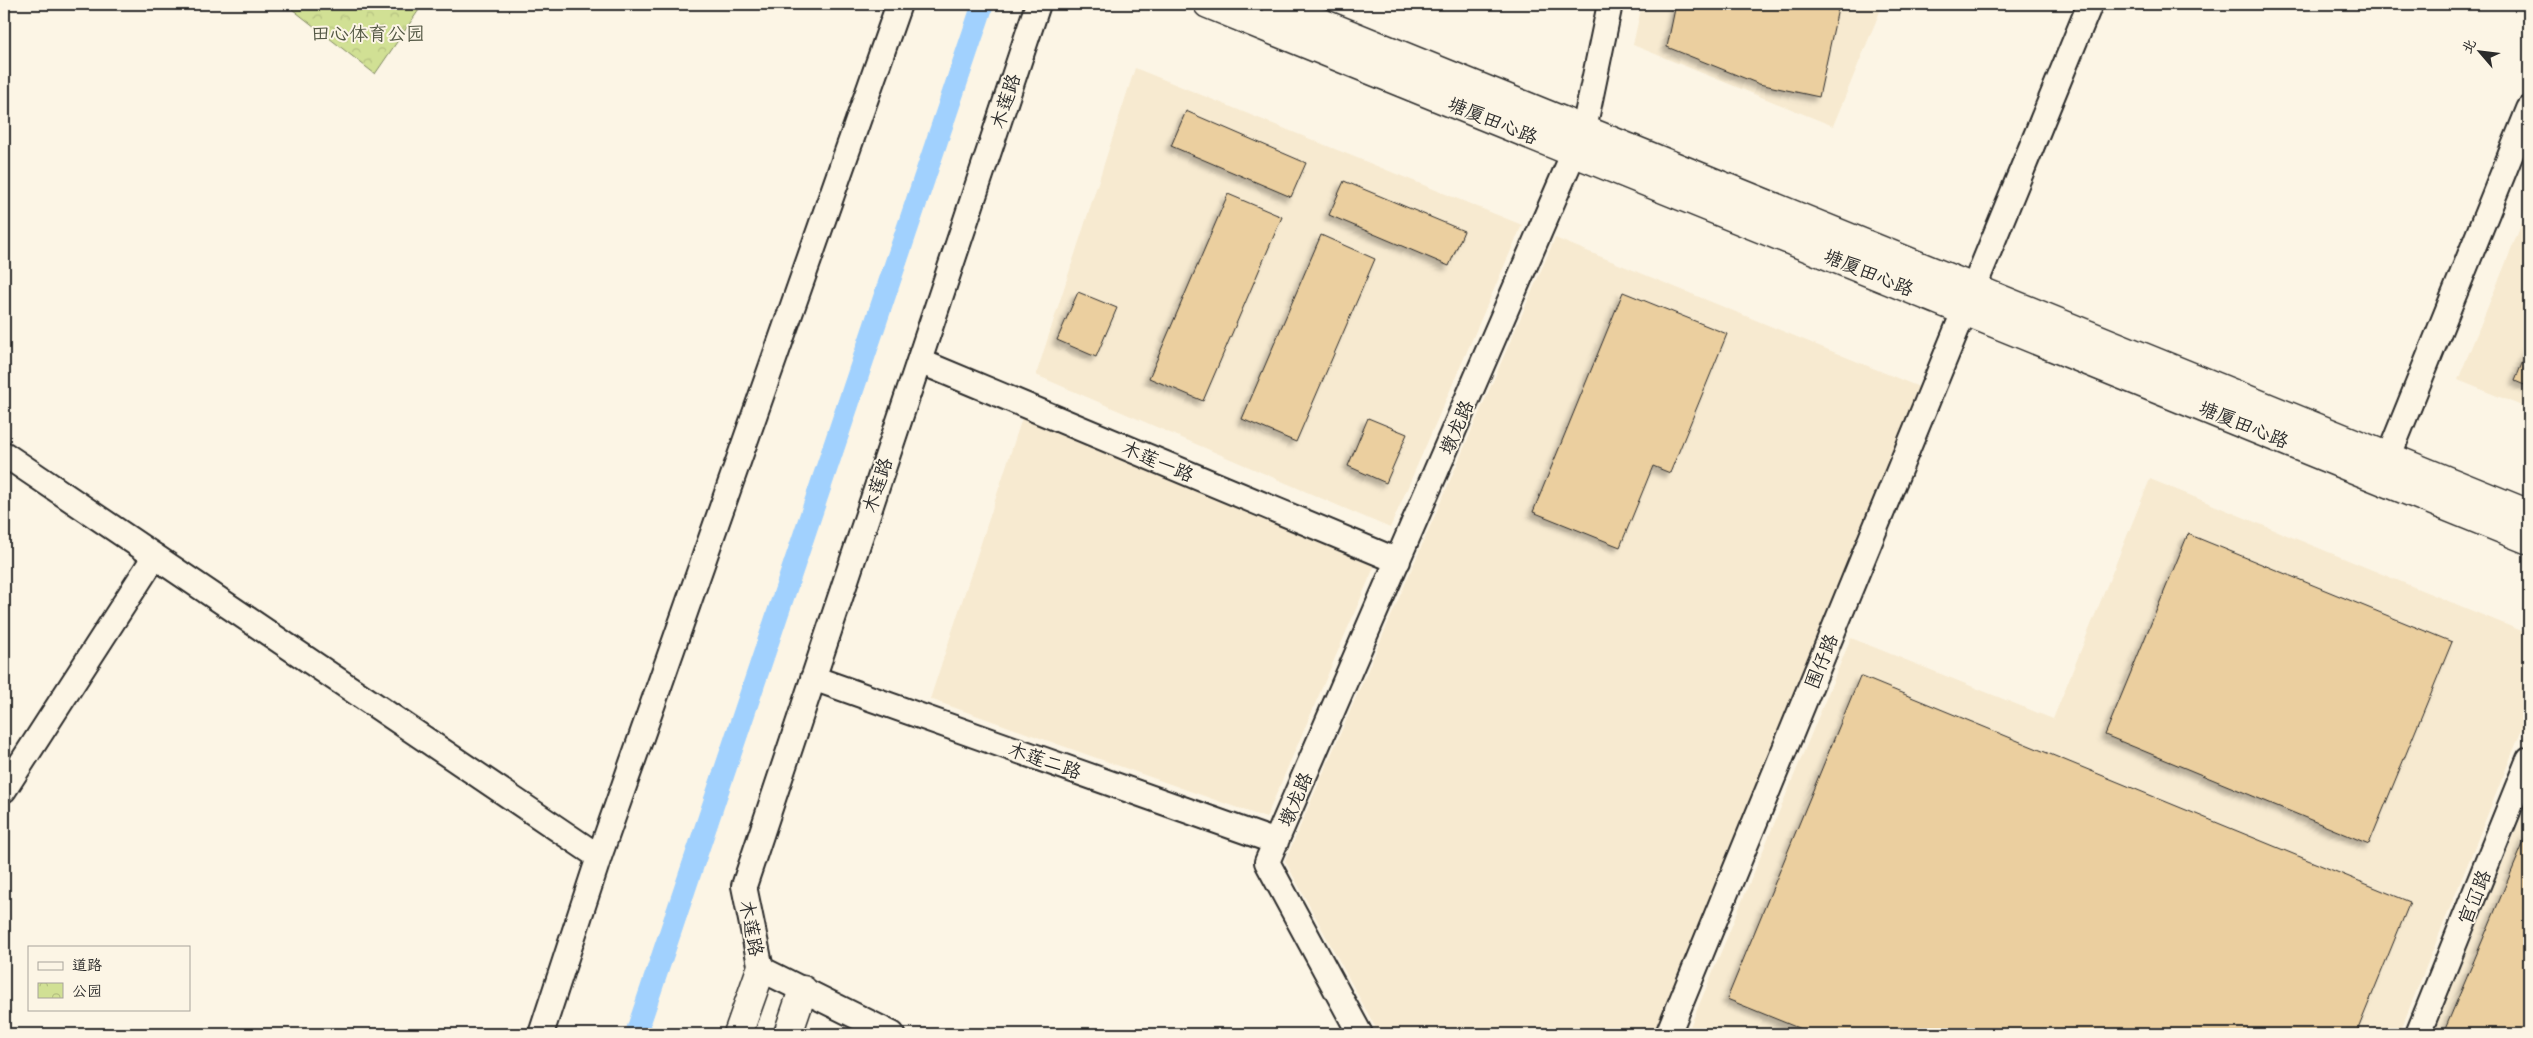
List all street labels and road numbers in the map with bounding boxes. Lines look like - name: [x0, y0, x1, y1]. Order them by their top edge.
- street label: 木莲路: [985, 70, 1026, 132]
- street label: 塘厦田心路: [1444, 91, 1542, 150]
- street label: 塘厦田心路: [1820, 243, 1918, 302]
- street label: 塘厦田心路: [2195, 395, 2293, 454]
- street label: 墩龙路: [1434, 396, 1479, 458]
- street label: 木莲一路: [1118, 435, 1198, 488]
- street label: 木莲路: [857, 454, 898, 516]
- street label: 围仔路: [1799, 630, 1844, 692]
- street label: 木莲二路: [1005, 736, 1085, 785]
- street label: 墩龙路: [1273, 768, 1318, 830]
- street label: 官冚路: [2452, 866, 2497, 928]
- street label: 木莲路: [734, 898, 769, 958]

